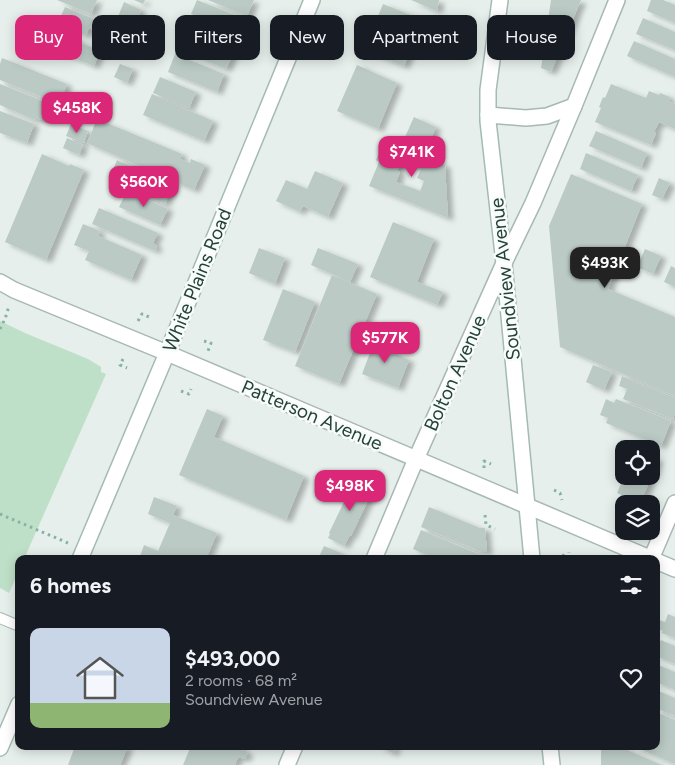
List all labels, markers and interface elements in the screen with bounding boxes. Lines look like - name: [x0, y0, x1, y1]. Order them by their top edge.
- chip: Buy: [15, 15, 82, 60]
- chip: Rent: [92, 15, 165, 60]
- chip: Filters: [175, 15, 260, 60]
- chip: New: [270, 15, 344, 60]
- chip: Apartment: [354, 15, 477, 60]
- chip: House: [487, 15, 575, 60]
- pin: $458K: [42, 92, 112, 134]
- text: $458K: [53, 98, 101, 117]
- pin: $741K: [377, 136, 447, 178]
- text: $741K: [389, 142, 435, 161]
- pin: $560K: [109, 166, 179, 208]
- text: $560K: [120, 172, 168, 191]
- street label: Soundview Avenue: [485, 197, 525, 361]
- street label: White Plains Road: [158, 205, 236, 355]
- pin: $493K: [570, 246, 640, 289]
- text: $493K: [581, 253, 629, 272]
- street label: Bolton Avenue: [419, 311, 491, 435]
- pin: $577K: [350, 322, 420, 364]
- text: $577K: [362, 328, 408, 347]
- street label: Patterson Avenue: [238, 375, 386, 455]
- map controls: [615, 440, 660, 540]
- button: locate: [615, 440, 660, 485]
- pin: $498K: [315, 470, 385, 512]
- text: $498K: [326, 476, 374, 495]
- button: layers: [615, 495, 660, 540]
- icon: filters: [617, 571, 645, 599]
- text: 6 homes: [30, 573, 111, 598]
- text: $493,000: [185, 646, 280, 671]
- icon: home: [70, 648, 130, 708]
- icon: heart: [617, 664, 645, 692]
- text: 2 rooms · 68 m²: [185, 671, 297, 690]
- text: Soundview Avenue: [185, 690, 323, 709]

